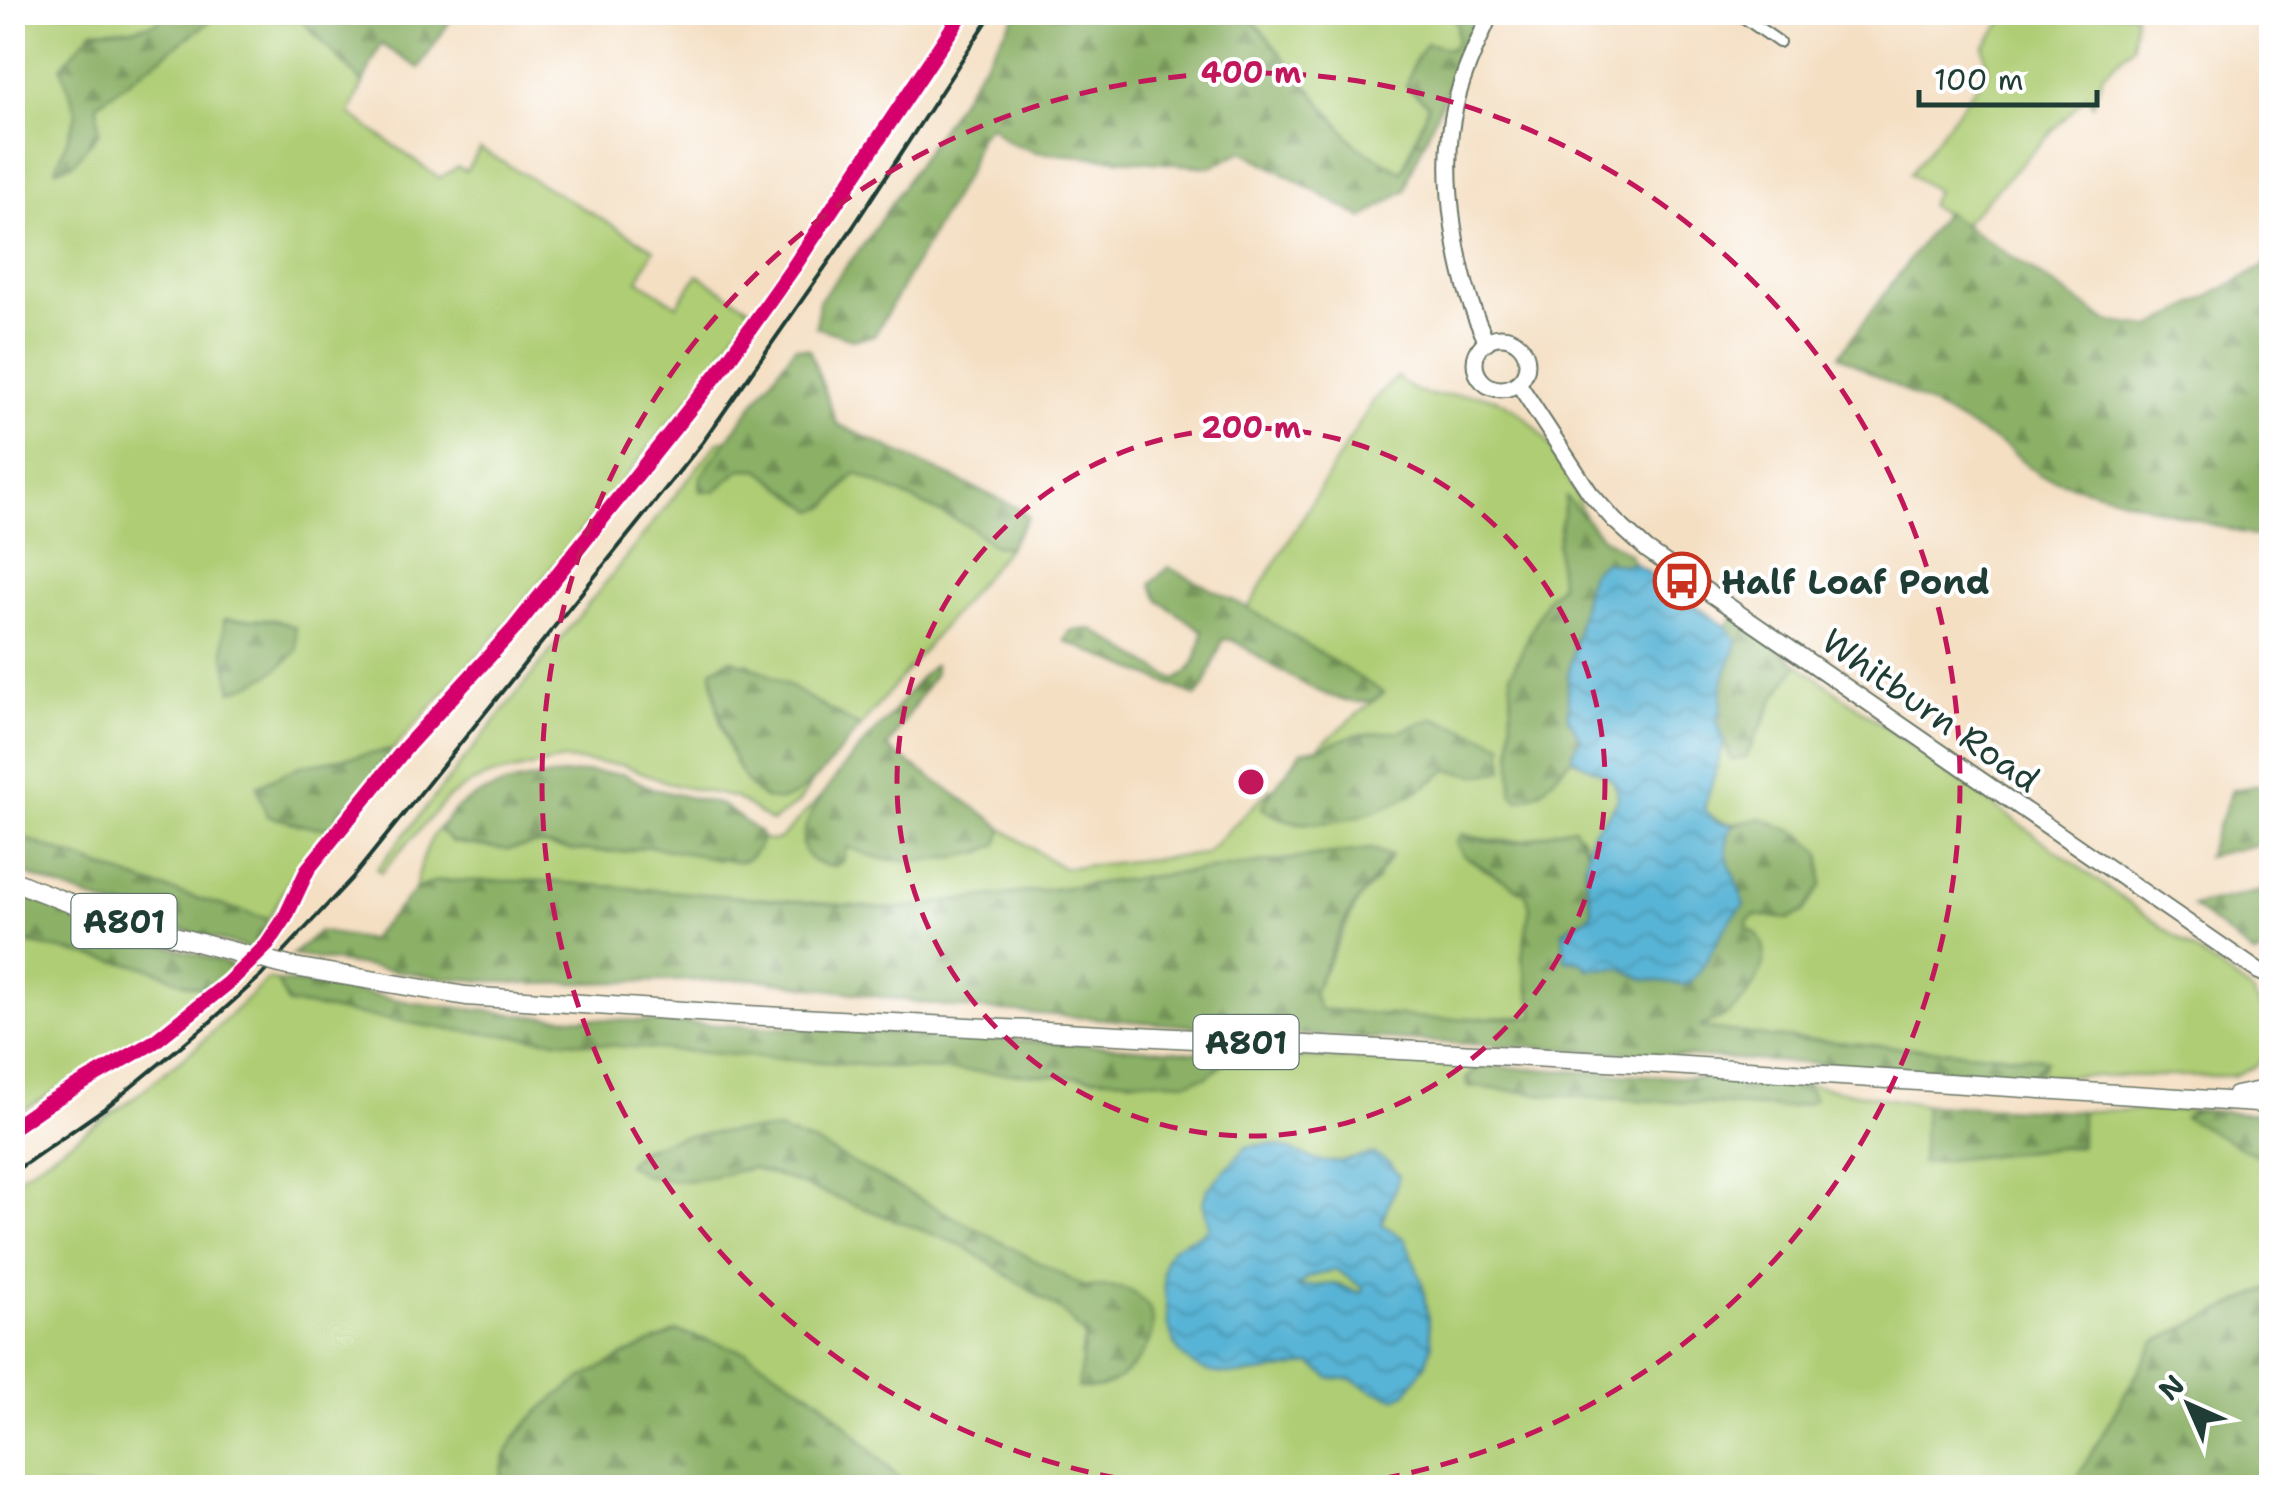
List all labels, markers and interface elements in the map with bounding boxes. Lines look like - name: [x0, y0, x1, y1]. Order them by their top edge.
- scale bar: [1919, 45, 2096, 107]
- text: 400 m: [1201, 52, 1301, 93]
- text: 100 m: [1934, 59, 2024, 100]
- text: 200 m: [1201, 407, 1301, 448]
- bus stop icon: Half Loaf Pond: [1652, 551, 1712, 611]
- place label: Half Loaf Pond: [1721, 558, 1990, 605]
- street label: Whitburn Road: [1813, 617, 2049, 803]
- centre of rings: [1233, 764, 1269, 800]
- road number: A801: [72, 894, 176, 948]
- road number: A801: [1194, 1015, 1298, 1069]
- north arrow: [2139, 1355, 2239, 1455]
- text: N: [2150, 1366, 2193, 1409]

